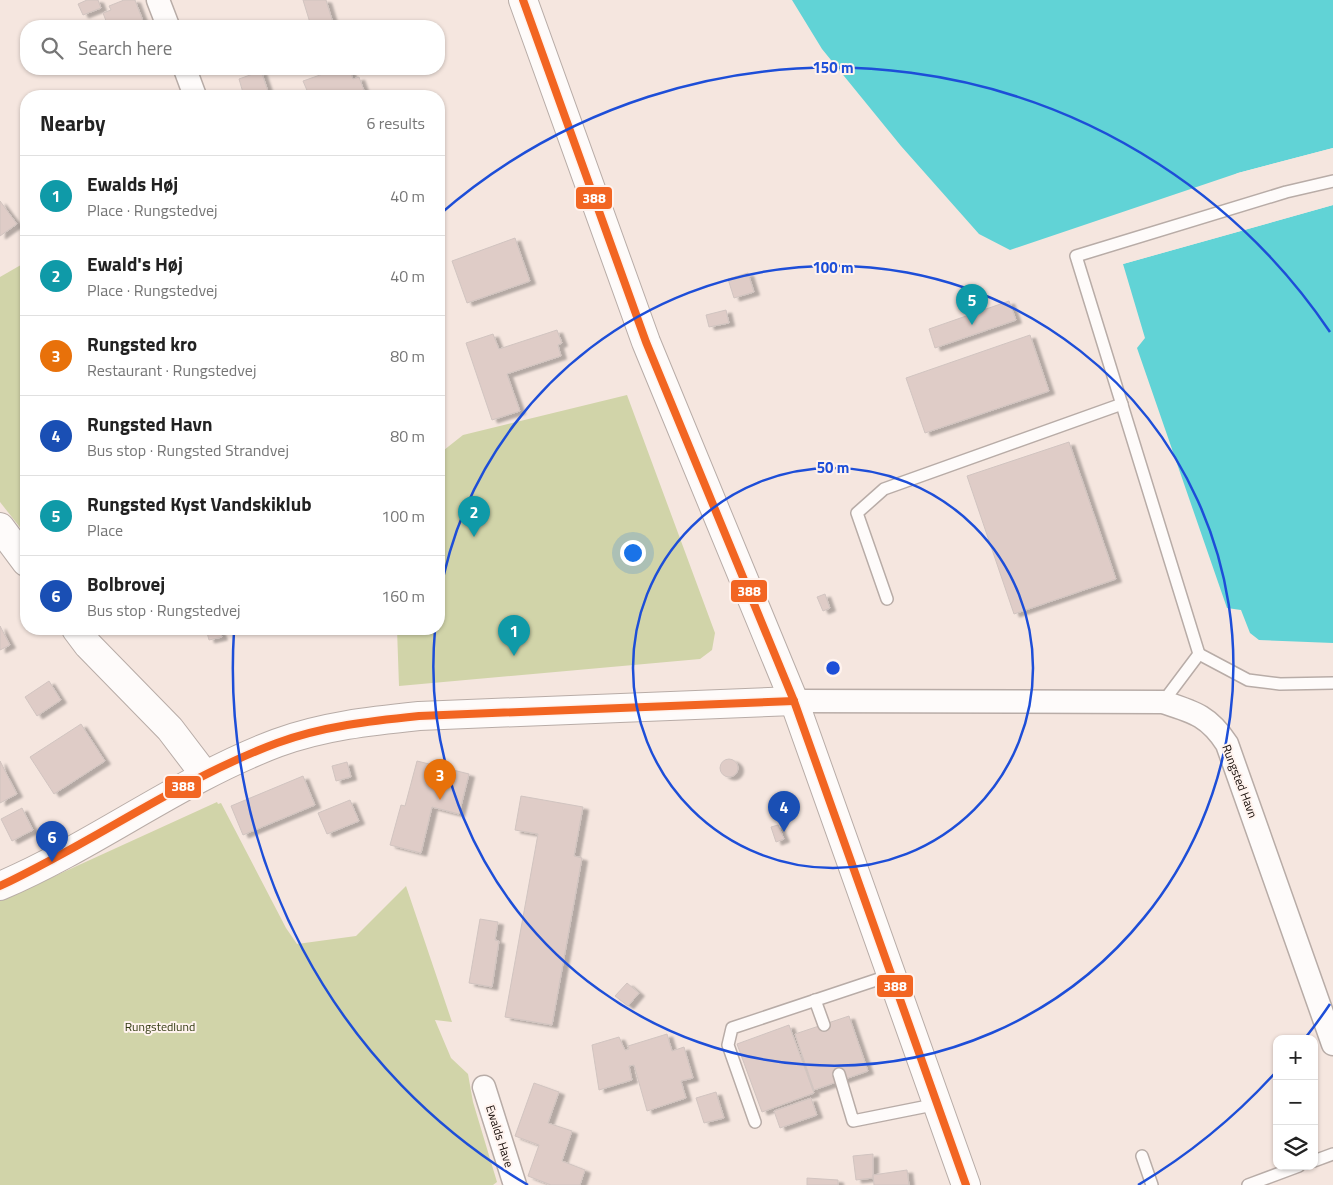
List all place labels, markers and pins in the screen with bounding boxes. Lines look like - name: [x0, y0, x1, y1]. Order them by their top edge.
- pin: 5: [956, 284, 988, 325]
- pin: 2: [458, 496, 490, 537]
- pin: 1: [498, 615, 530, 656]
- centre of rings: [824, 659, 842, 677]
- pin: 3: [424, 759, 456, 800]
- pin: 4: [768, 791, 800, 832]
- pin: 6: [36, 821, 68, 862]

